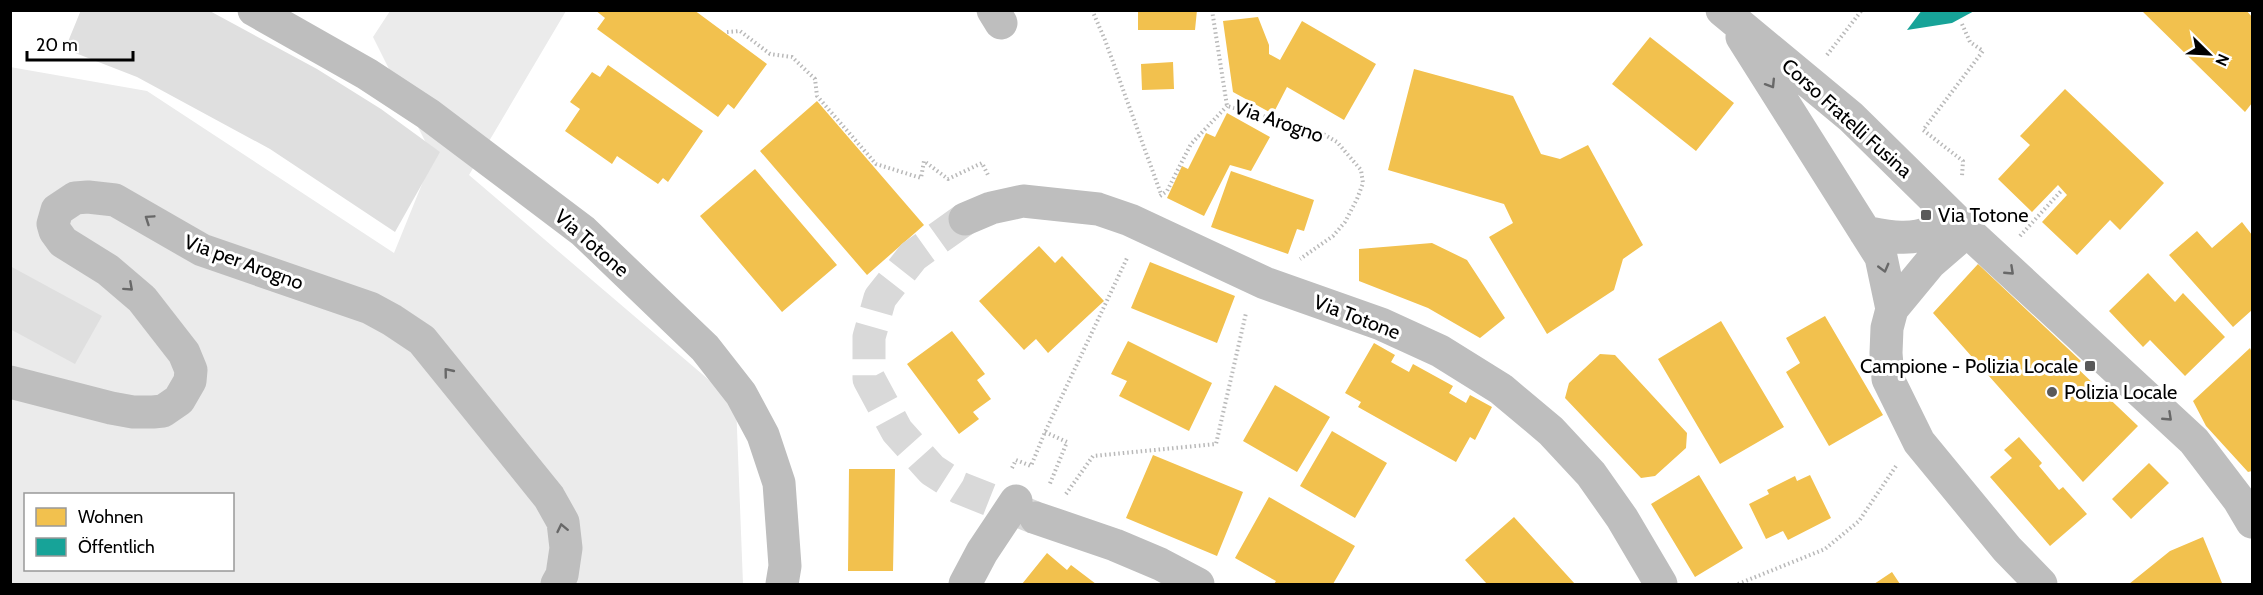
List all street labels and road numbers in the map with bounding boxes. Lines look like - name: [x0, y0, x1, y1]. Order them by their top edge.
- street label: Corso Fratelli Fusina: [1777, 53, 1917, 183]
- street label: Via Arogno: [1231, 95, 1327, 147]
- street label: Via Totone: [550, 204, 634, 282]
- street label: Via per Arogno: [181, 229, 307, 295]
- street label: Via Totone: [1310, 290, 1404, 344]

